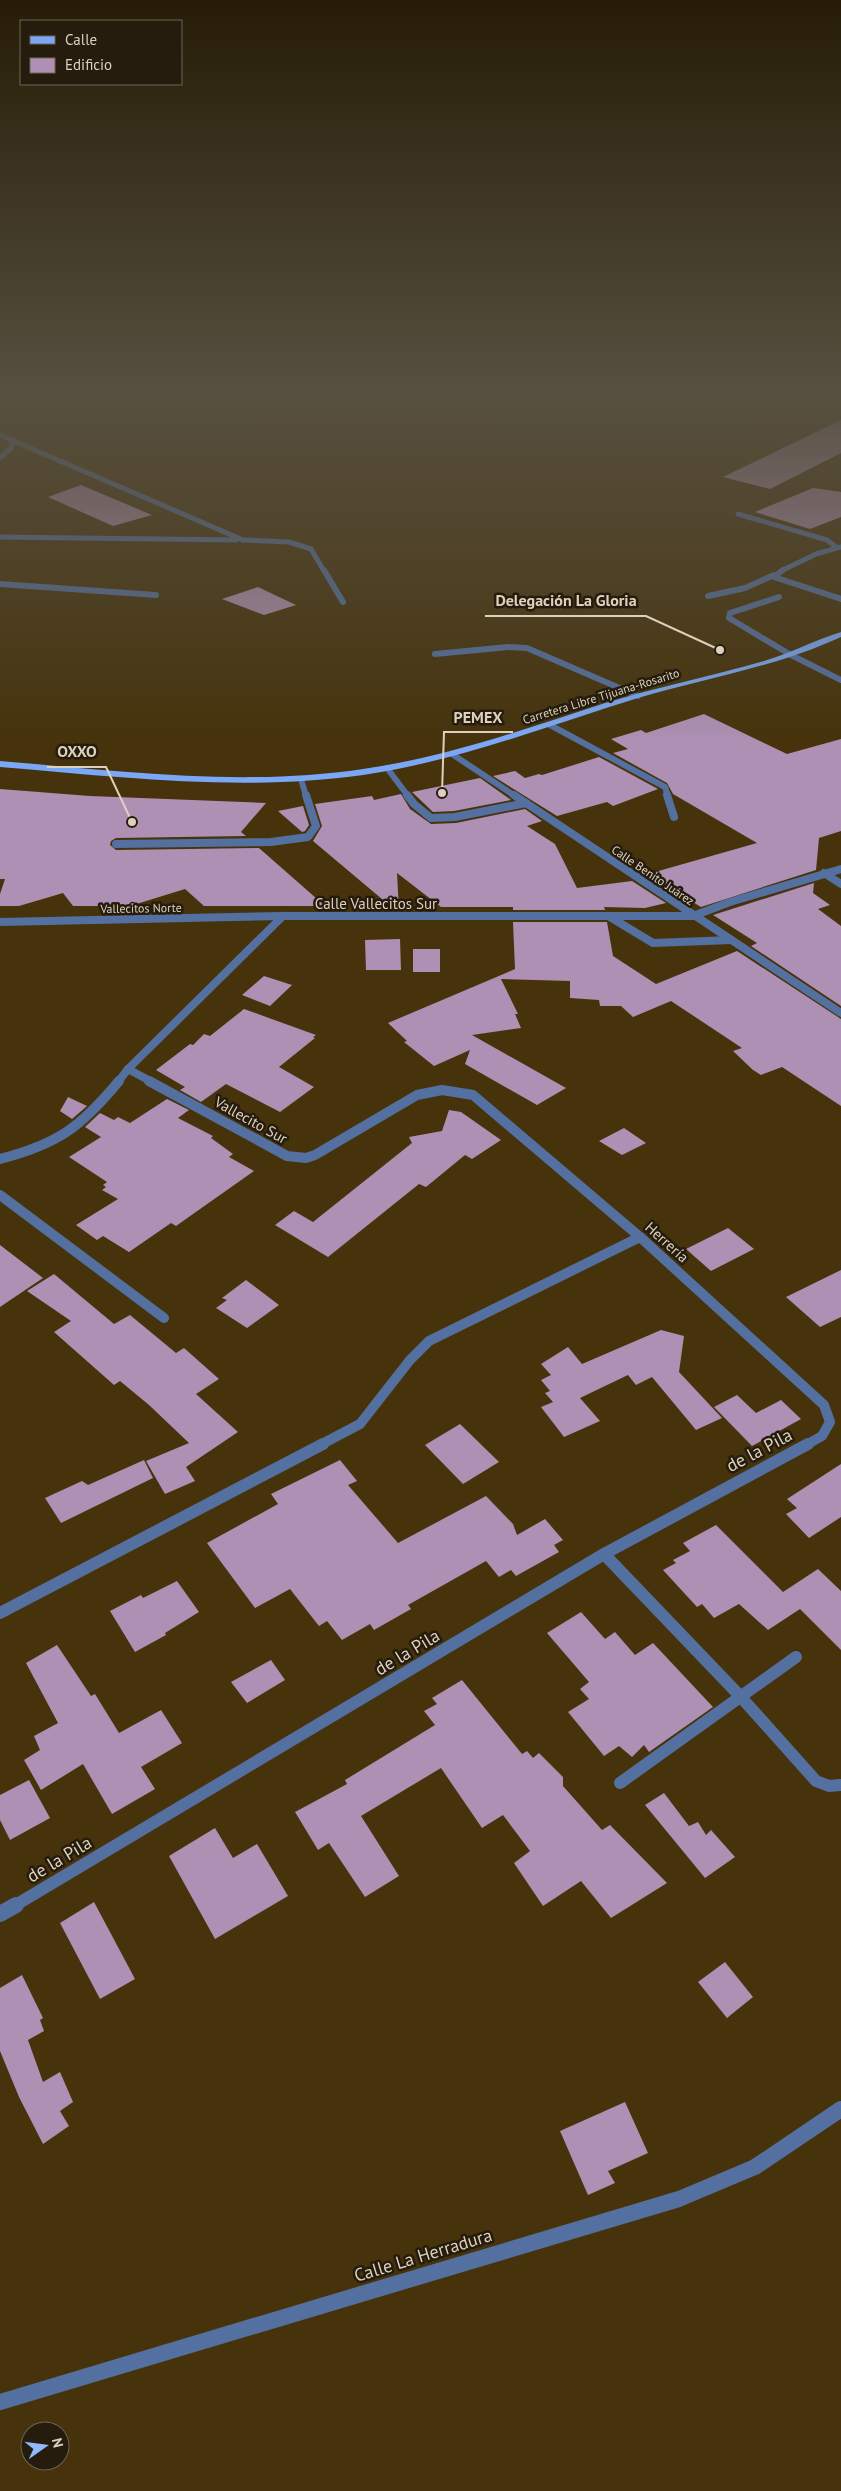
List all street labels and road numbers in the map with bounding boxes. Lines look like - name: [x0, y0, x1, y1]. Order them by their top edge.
- street label: Carretera Libre Tijuana-Rosarito: [521, 665, 681, 727]
- street label: Calle Benito Juárez: [609, 842, 697, 908]
- street label: Calle Vallecitos Sur: [315, 894, 437, 913]
- street label: Vallecitos Norte: [99, 900, 182, 916]
- street label: Vallecito Sur: [210, 1092, 291, 1148]
- street label: Herrería: [641, 1218, 693, 1266]
- street label: de la Pila: [722, 1423, 796, 1477]
- street label: de la Pila: [370, 1624, 444, 1680]
- street label: de la Pila: [22, 1831, 96, 1887]
- street label: Calle La Herradura: [351, 2223, 495, 2287]

